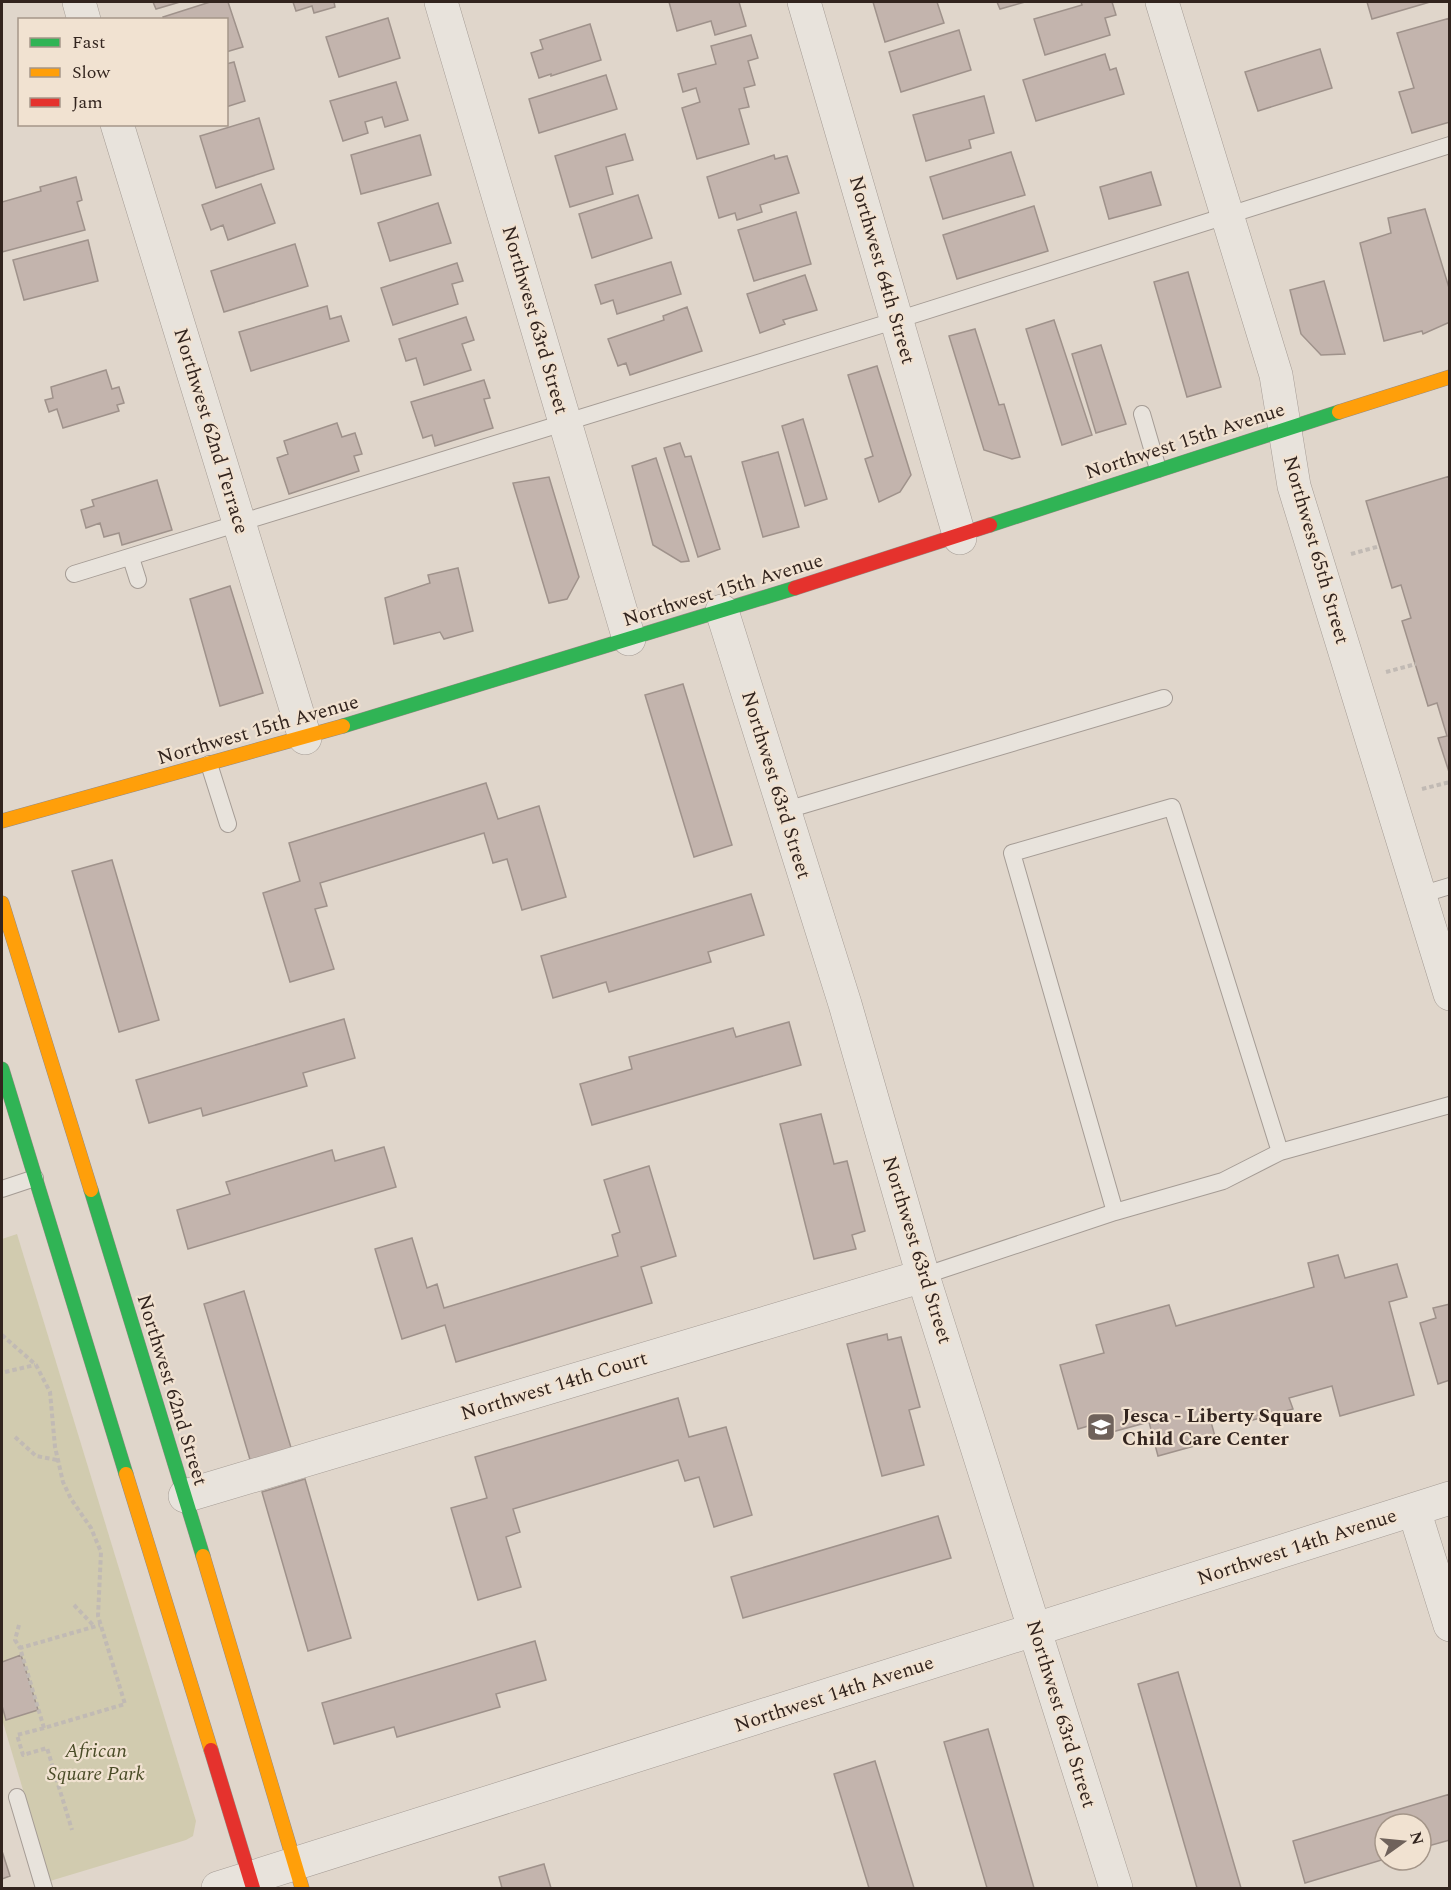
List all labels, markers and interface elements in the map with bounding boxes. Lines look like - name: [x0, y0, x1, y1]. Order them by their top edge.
- legend: [18, 18, 228, 126]
- text: Fast: [72, 29, 105, 56]
- text: Slow: [72, 59, 111, 86]
- text: Jam: [72, 89, 103, 116]
- street label: Northwest 64th Street: [841, 172, 923, 368]
- street label: Northwest 63rd Street: [494, 222, 576, 418]
- street label: Northwest 62nd Terrace: [165, 324, 257, 538]
- street label: Northwest 15th Avenue: [1081, 395, 1289, 487]
- street label: Northwest 65th Street: [1275, 452, 1357, 648]
- street label: Northwest 15th Avenue: [619, 545, 827, 635]
- street label: Northwest 15th Avenue: [154, 687, 362, 773]
- street label: Northwest 63rd Street: [733, 687, 819, 883]
- street label: Northwest 63rd Street: [874, 1152, 960, 1348]
- street label: Northwest 62nd Street: [129, 1291, 215, 1489]
- street label: Northwest 14th Court: [457, 1343, 651, 1429]
- place label: Jesca - Liberty Square Child Care Center: [1122, 1401, 1323, 1454]
- school or university icon: Jesca - Liberty Square Child Care Center: [1085, 1411, 1117, 1443]
- street label: Northwest 14th Avenue: [1193, 1501, 1401, 1593]
- street label: Northwest 63rd Street: [1018, 1616, 1104, 1812]
- street label: Northwest 14th Avenue: [730, 1648, 938, 1740]
- park label: African Square Park: [47, 1736, 146, 1789]
- north arrow: [1373, 1812, 1433, 1872]
- text: N: [1403, 1829, 1430, 1848]

